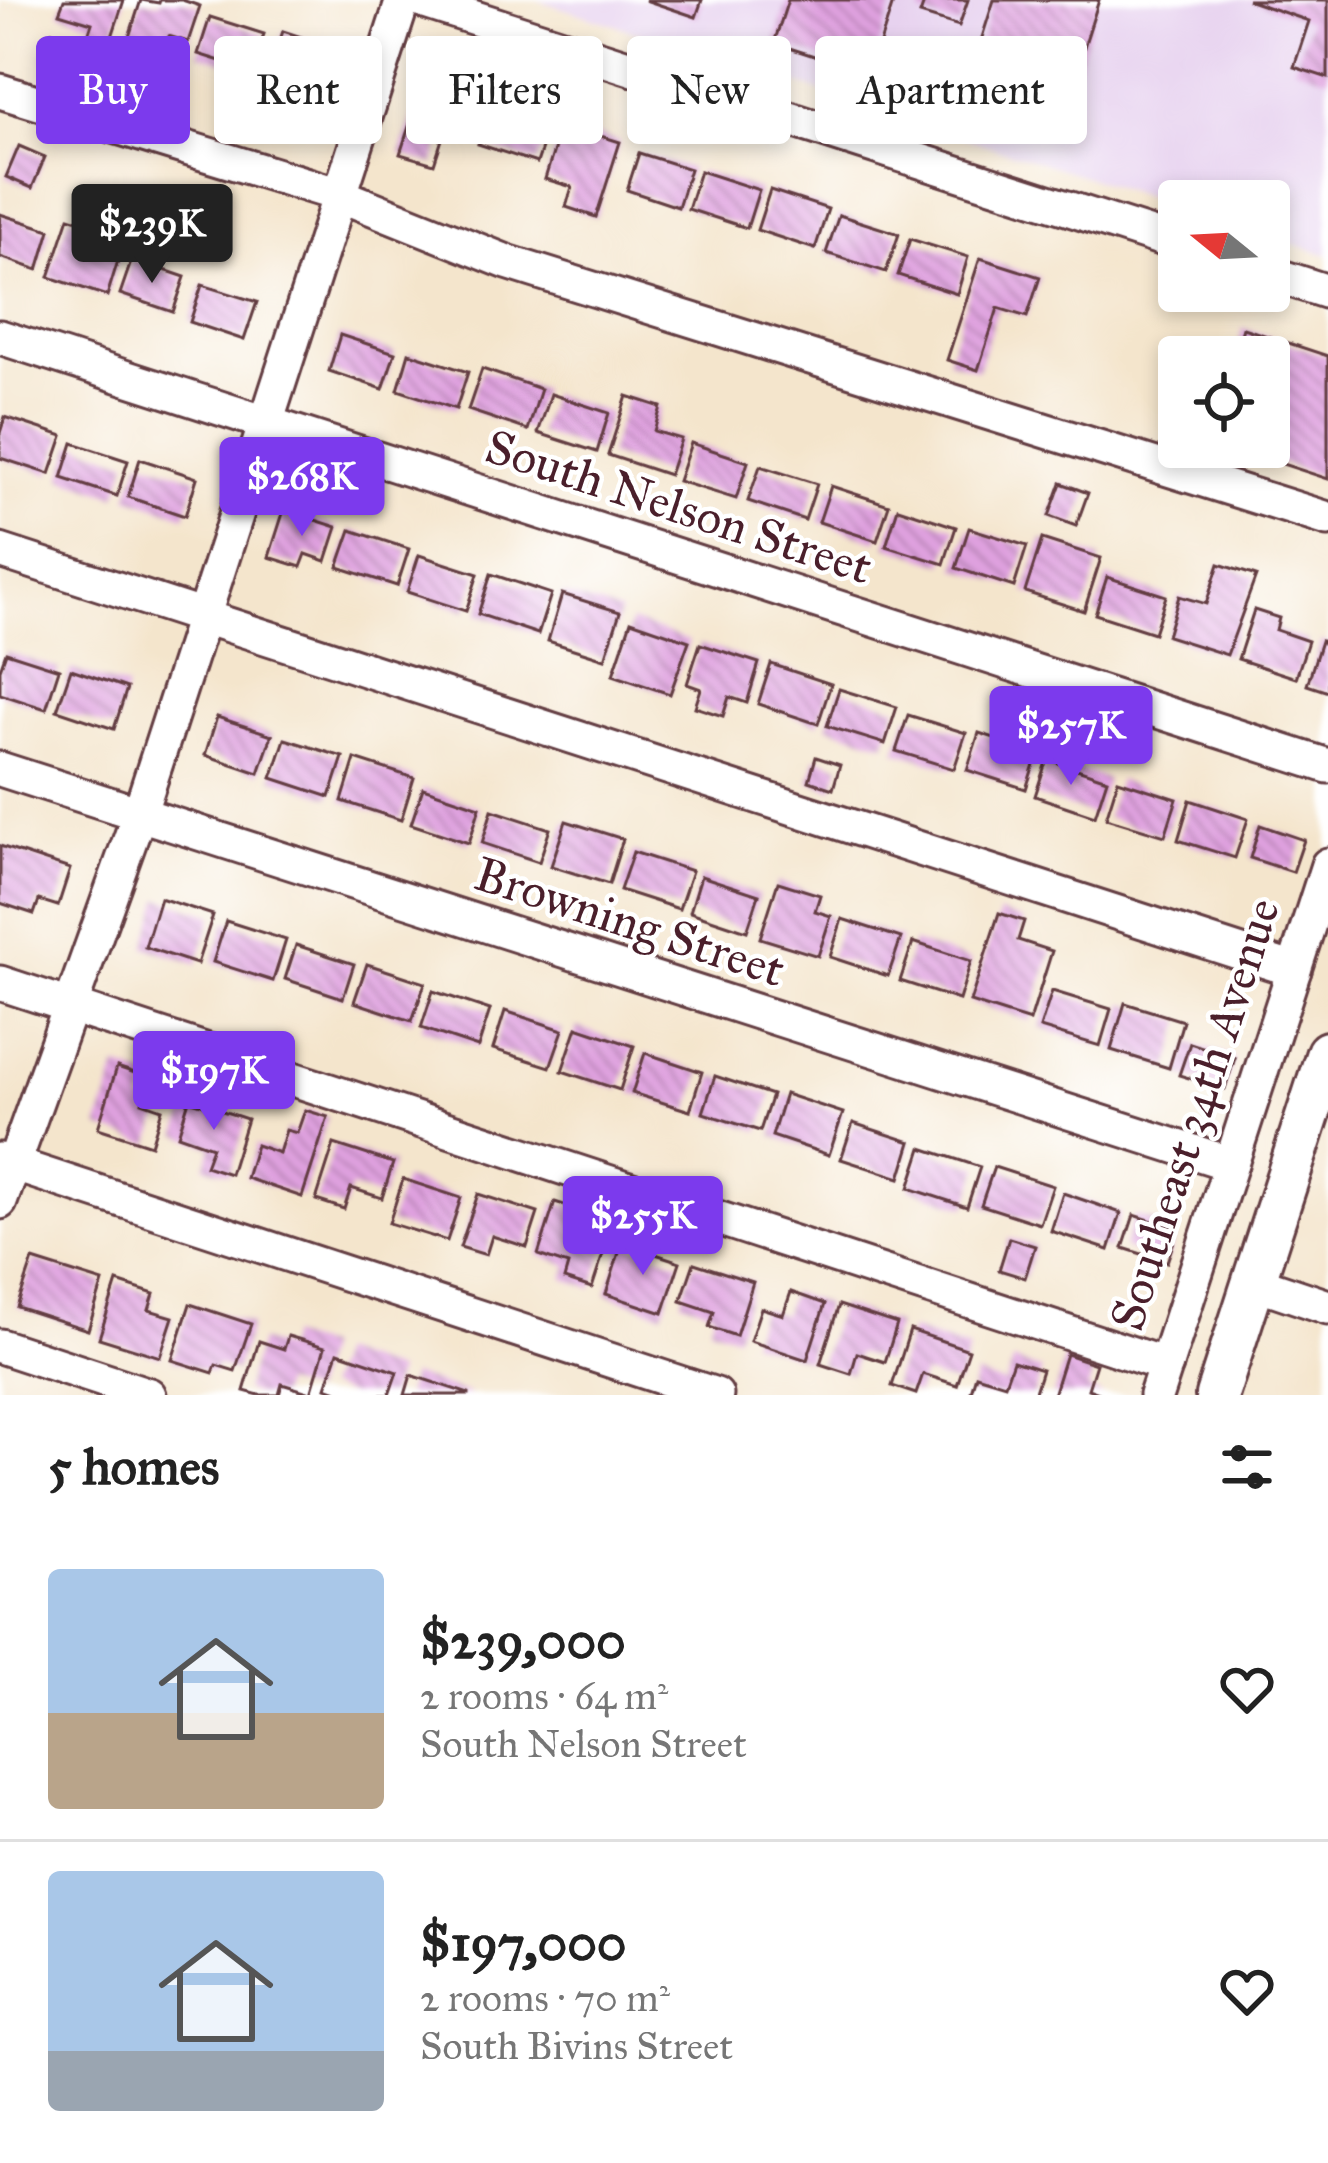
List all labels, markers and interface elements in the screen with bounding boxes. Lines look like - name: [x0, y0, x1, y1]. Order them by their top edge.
- chip: Buy: [36, 36, 190, 144]
- chip: Rent: [214, 36, 382, 144]
- chip: Filters: [406, 36, 603, 144]
- chip: New: [627, 36, 791, 144]
- chip: Apartment: [815, 36, 1087, 144]
- north arrow: [1158, 180, 1290, 312]
- map controls: [1158, 180, 1290, 468]
- pin: $239K: [68, 184, 236, 286]
- text: $239K: [99, 199, 205, 247]
- button: locate: [1158, 336, 1290, 468]
- street label: South Nelson Street: [478, 416, 879, 597]
- pin: $268K: [218, 437, 386, 539]
- text: $268K: [246, 452, 358, 500]
- pin: $257K: [987, 686, 1155, 788]
- text: $257K: [1017, 701, 1125, 749]
- street label: Browning Street: [468, 844, 792, 999]
- street label: Southeast 34th Avenue: [1097, 891, 1292, 1337]
- pin: $197K: [130, 1031, 298, 1133]
- text: $197K: [160, 1046, 268, 1094]
- pin: $255K: [559, 1176, 727, 1278]
- text: $255K: [590, 1191, 696, 1239]
- icon: filters: [1214, 1434, 1280, 1500]
- text: 5 homes: [48, 1436, 219, 1498]
- text: $239,000: [420, 1610, 626, 1672]
- icon: home: [144, 1617, 288, 1761]
- icon: heart: [1214, 1656, 1280, 1722]
- text: 2 rooms · 64 m²: [420, 1672, 668, 1720]
- text: South Nelson Street: [420, 1720, 747, 1768]
- text: $197,000: [420, 1912, 627, 1974]
- icon: home: [144, 1919, 288, 2063]
- icon: heart: [1214, 1958, 1280, 2024]
- text: 2 rooms · 70 m²: [420, 1974, 670, 2022]
- text: South Bivins Street: [420, 2022, 733, 2070]

